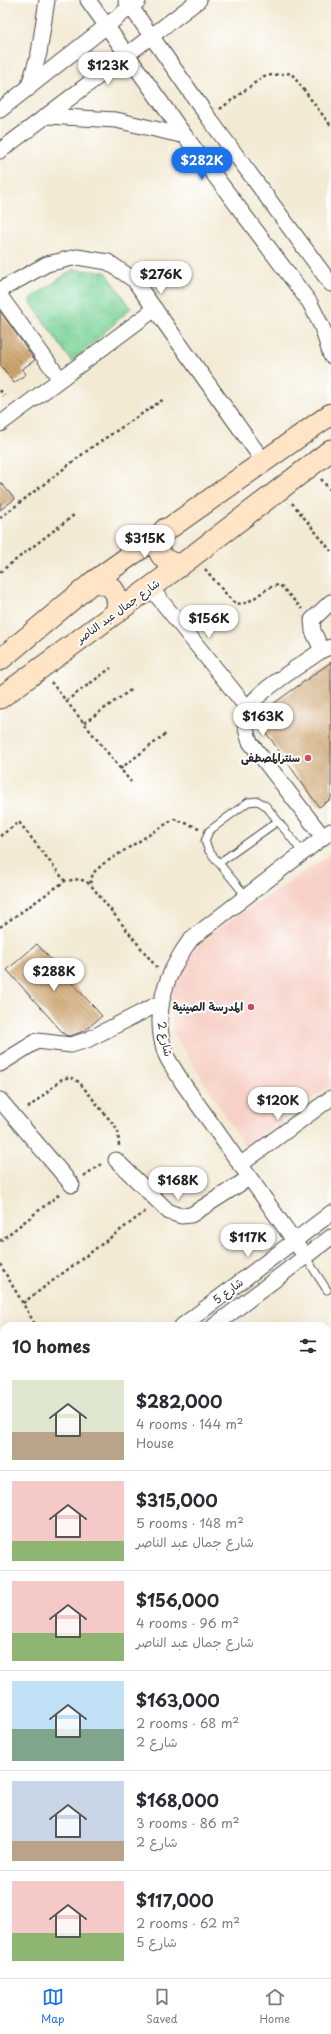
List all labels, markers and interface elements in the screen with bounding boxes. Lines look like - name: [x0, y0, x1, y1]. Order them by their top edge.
- pin: $123K: [80, 52, 136, 86]
- text: $123K: [87, 55, 129, 74]
- pin: $282K: [174, 147, 230, 181]
- text: $282K: [180, 150, 224, 169]
- pin: $276K: [133, 261, 189, 295]
- text: $276K: [140, 264, 182, 283]
- pin: $315K: [117, 525, 173, 559]
- text: $315K: [125, 528, 165, 547]
- street label: شارع جمال عبد الناصر: [72, 574, 164, 648]
- pin: $156K: [181, 605, 237, 639]
- text: $156K: [188, 608, 230, 627]
- pin: $163K: [235, 703, 291, 737]
- text: $163K: [242, 706, 284, 725]
- place label: سنترالمصطفى: [241, 749, 300, 766]
- marker: سنترالمصطفى: [303, 753, 313, 763]
- pin: $288K: [26, 958, 82, 992]
- text: $288K: [33, 961, 75, 980]
- place label: المدرسة الصينية: [173, 998, 243, 1015]
- marker: المدرسة الصينية: [246, 1002, 256, 1012]
- street label: شارع 2: [153, 1020, 177, 1058]
- pin: $120K: [250, 1087, 306, 1121]
- text: $120K: [257, 1090, 299, 1109]
- pin: $168K: [150, 1167, 206, 1201]
- text: $168K: [157, 1170, 199, 1189]
- pin: $117K: [220, 1224, 276, 1258]
- text: $117K: [229, 1227, 267, 1246]
- street label: شارع 5: [209, 1273, 247, 1309]
- text: 10 homes: [12, 1333, 90, 1359]
- icon: filters: [297, 1335, 319, 1357]
- text: $282,000: [136, 1388, 222, 1414]
- icon: home: [44, 1396, 92, 1444]
- text: 4 rooms · 144 m²: [136, 1414, 244, 1433]
- text: House: [136, 1433, 174, 1452]
- text: $315,000: [136, 1487, 218, 1513]
- icon: home: [44, 1497, 92, 1545]
- text: 5 rooms · 148 m²: [136, 1513, 244, 1532]
- text: شارع جمال عبد الناصر: [136, 1532, 254, 1551]
- text: $156,000: [136, 1587, 219, 1613]
- icon: home: [44, 1597, 92, 1645]
- text: 4 rooms · 96 m²: [136, 1613, 239, 1632]
- text: شارع جمال عبد الناصر: [136, 1632, 254, 1651]
- text: $163,000: [136, 1687, 220, 1713]
- icon: home: [44, 1697, 92, 1745]
- text: 2 rooms · 68 m²: [136, 1713, 239, 1732]
- text: شارع 2: [136, 1732, 178, 1751]
- text: $168,000: [136, 1787, 219, 1813]
- icon: home: [44, 1797, 92, 1845]
- text: 3 rooms · 86 m²: [136, 1813, 239, 1832]
- text: شارع 2: [136, 1832, 178, 1851]
- text: $117,000: [136, 1887, 214, 1913]
- icon: home: [44, 1897, 92, 1945]
- text: 2 rooms · 62 m²: [136, 1913, 240, 1932]
- text: شارع 5: [136, 1932, 177, 1951]
- tab: Map: [41, 1986, 64, 2027]
- tab: Saved: [146, 1986, 178, 2027]
- tab: Home: [259, 1986, 290, 2027]

